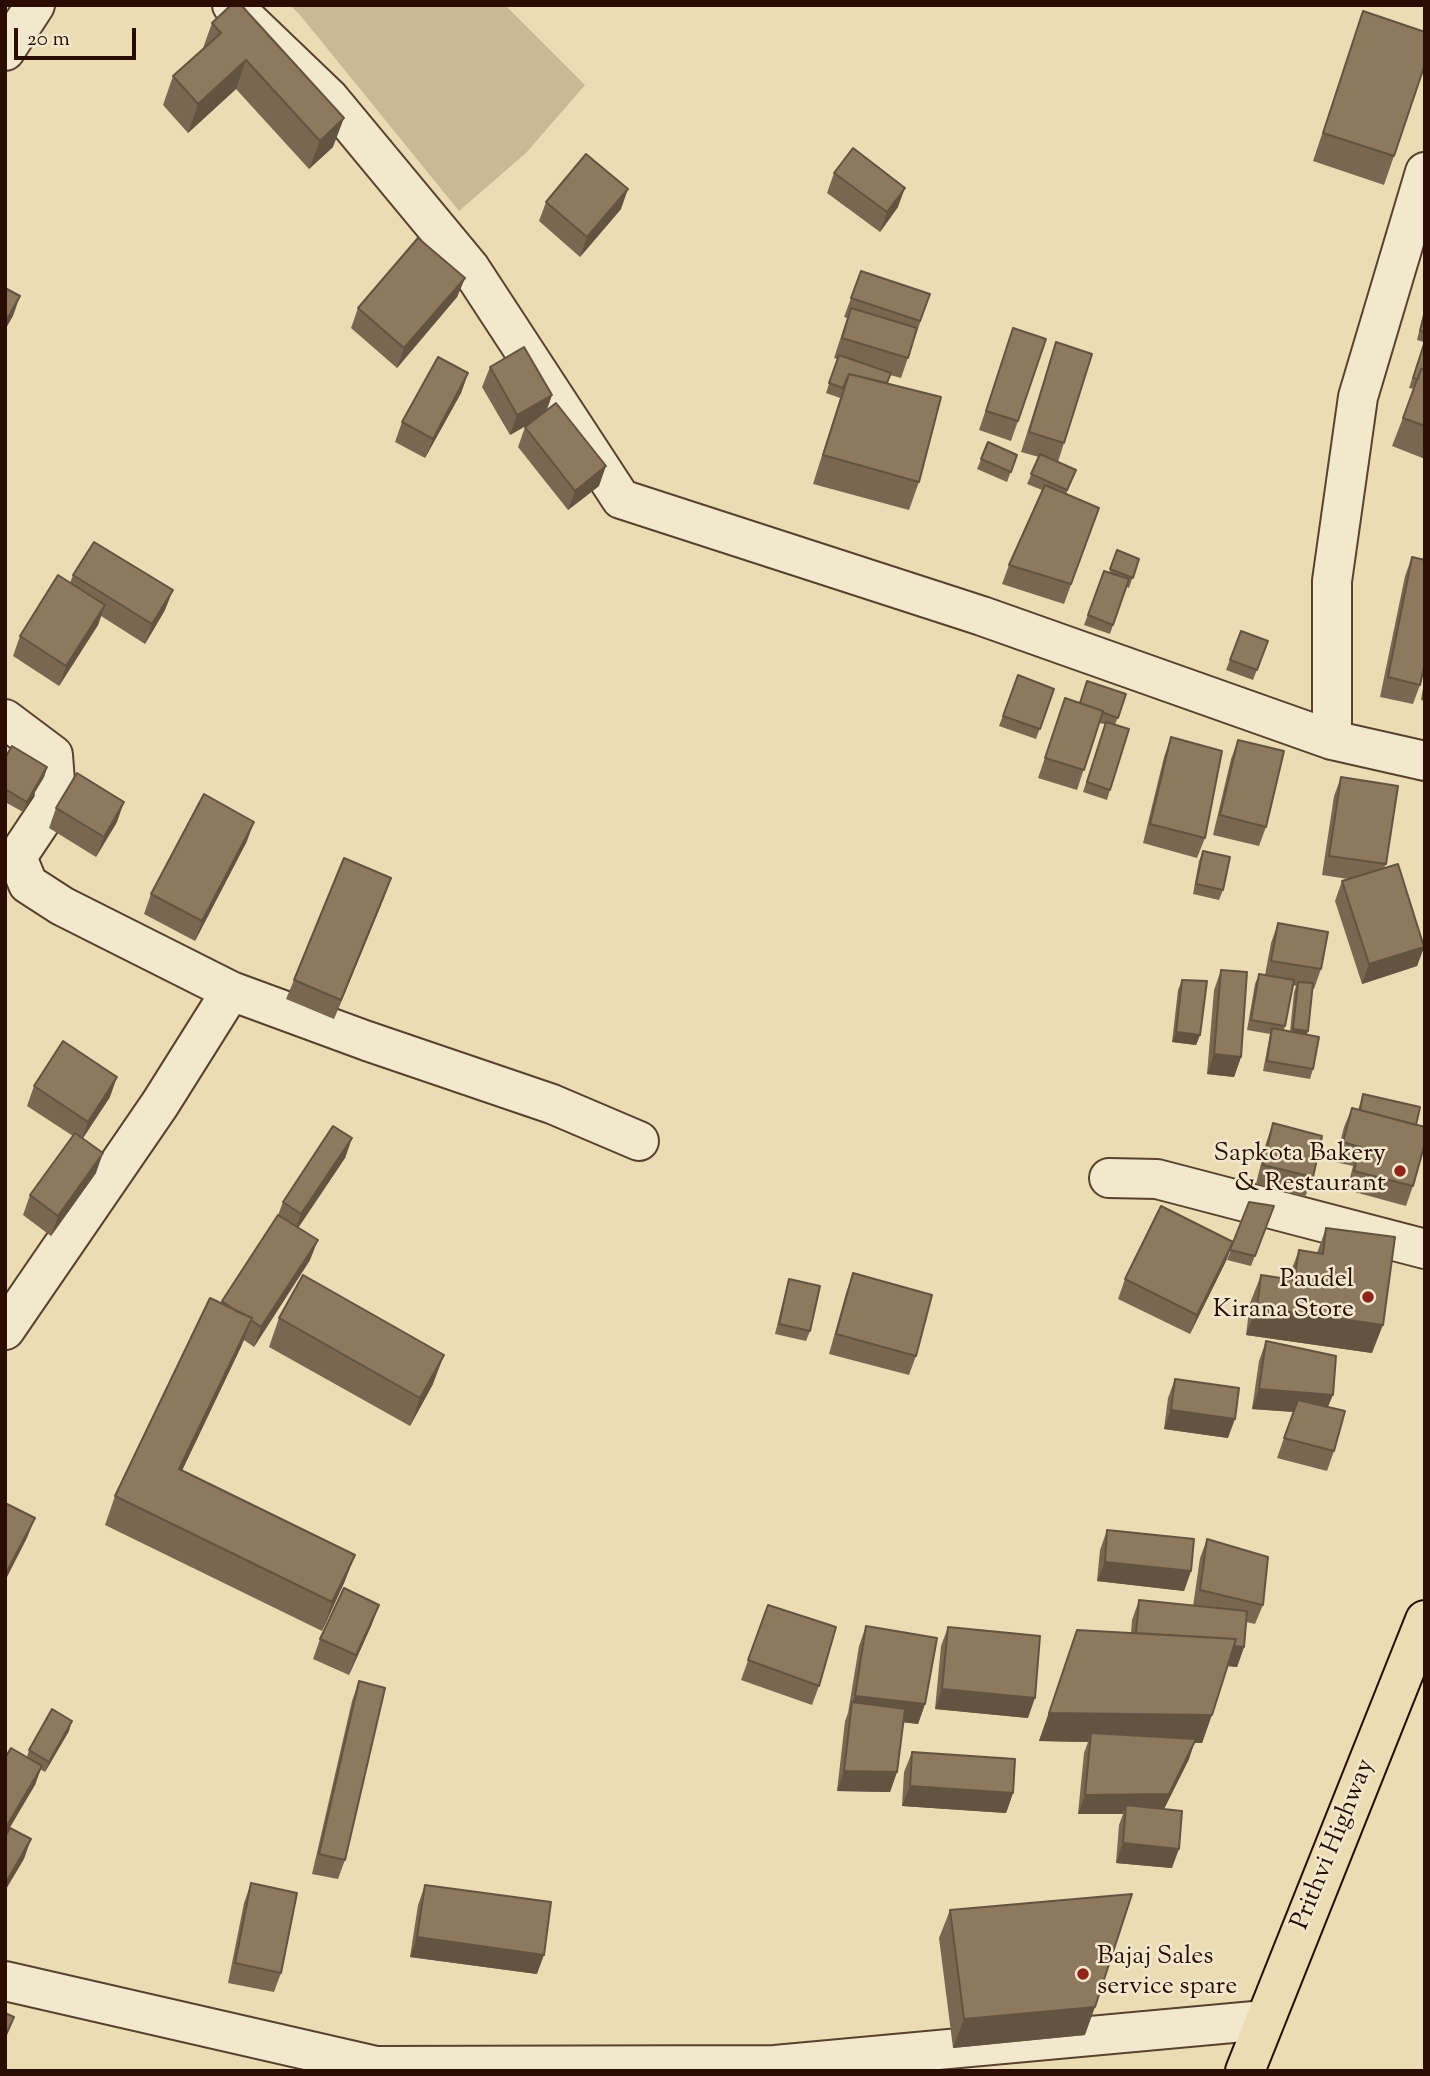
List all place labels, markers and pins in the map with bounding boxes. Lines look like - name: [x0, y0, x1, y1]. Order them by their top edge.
- place label: Sapkota Bakery & Restaurant: [1213, 1140, 1386, 1202]
- marker: Sapkota Bakery & Restaurant: [1392, 1163, 1408, 1179]
- place label: Paudel Kirana Store: [1213, 1266, 1354, 1328]
- marker: Paudel Kirana Store: [1360, 1289, 1376, 1305]
- place label: Bajaj Sales service spare: [1097, 1943, 1237, 2004]
- marker: Bajaj Sales service spare: [1075, 1966, 1091, 1982]

